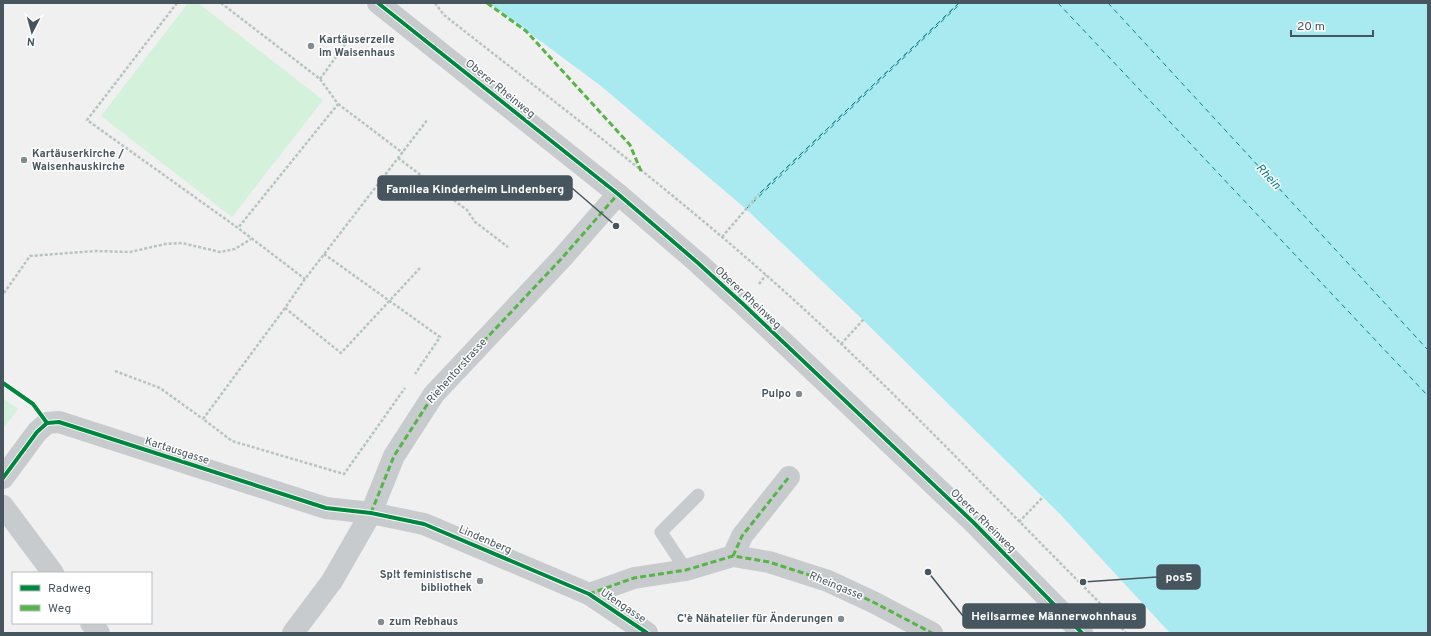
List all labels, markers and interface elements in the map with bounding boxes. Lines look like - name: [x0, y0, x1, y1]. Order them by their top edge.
- north arrow: [12, 12, 52, 52]
- scale bar: [1291, 12, 1373, 38]
- text: 20 m: [1297, 19, 1325, 35]
- place label: Kartäuserzelle im Waisenhaus: [319, 33, 395, 60]
- text: N: [26, 34, 36, 48]
- marker: Kartäuserzelle im Waisenhaus: [306, 41, 316, 51]
- street label: Oberer Rheinweg: [462, 57, 538, 121]
- place label: Kartäuserkirche / Waisenhauskirche: [32, 147, 125, 174]
- marker: Kartäuserkirche / Waisenhauskirche: [19, 155, 29, 165]
- water label: Rhein: [1252, 161, 1284, 194]
- callout: Familea Kinderheim Lindenberg: [378, 176, 572, 200]
- text: Familea Kinderheim Lindenberg: [386, 182, 564, 198]
- street label: Oberer Rheinweg: [712, 264, 784, 332]
- street label: Riehentorstrasse: [424, 335, 490, 407]
- place label: Pulpo: [762, 387, 791, 401]
- marker: Pulpo: [794, 389, 804, 399]
- street label: Kartausgasse: [143, 434, 211, 468]
- street label: Oberer Rheinweg: [947, 486, 1019, 556]
- street label: Lindenberg: [456, 523, 514, 557]
- callout: pos5: [1157, 565, 1200, 589]
- place label: Sp!t feministische bibliothek: [380, 568, 472, 595]
- street label: Rheingasse: [807, 569, 865, 603]
- text: pos5: [1166, 570, 1192, 586]
- legend: [12, 572, 152, 624]
- marker: Sp!t feministische bibliothek: [475, 576, 485, 586]
- text: Radweg: [48, 581, 91, 597]
- street label: Utengasse: [597, 586, 649, 626]
- text: Weg: [48, 601, 71, 617]
- callout: Heilsarmee Männerwohnhaus: [963, 604, 1145, 628]
- text: Heilsarmee Männerwohnhaus: [971, 609, 1137, 625]
- place label: C'è Nähatelier für Änderungen: [677, 611, 833, 626]
- marker: C'è Nähatelier für Änderungen: [836, 614, 846, 624]
- place label: zum Rebhaus: [389, 615, 458, 629]
- marker: zum Rebhaus: [376, 617, 386, 627]

